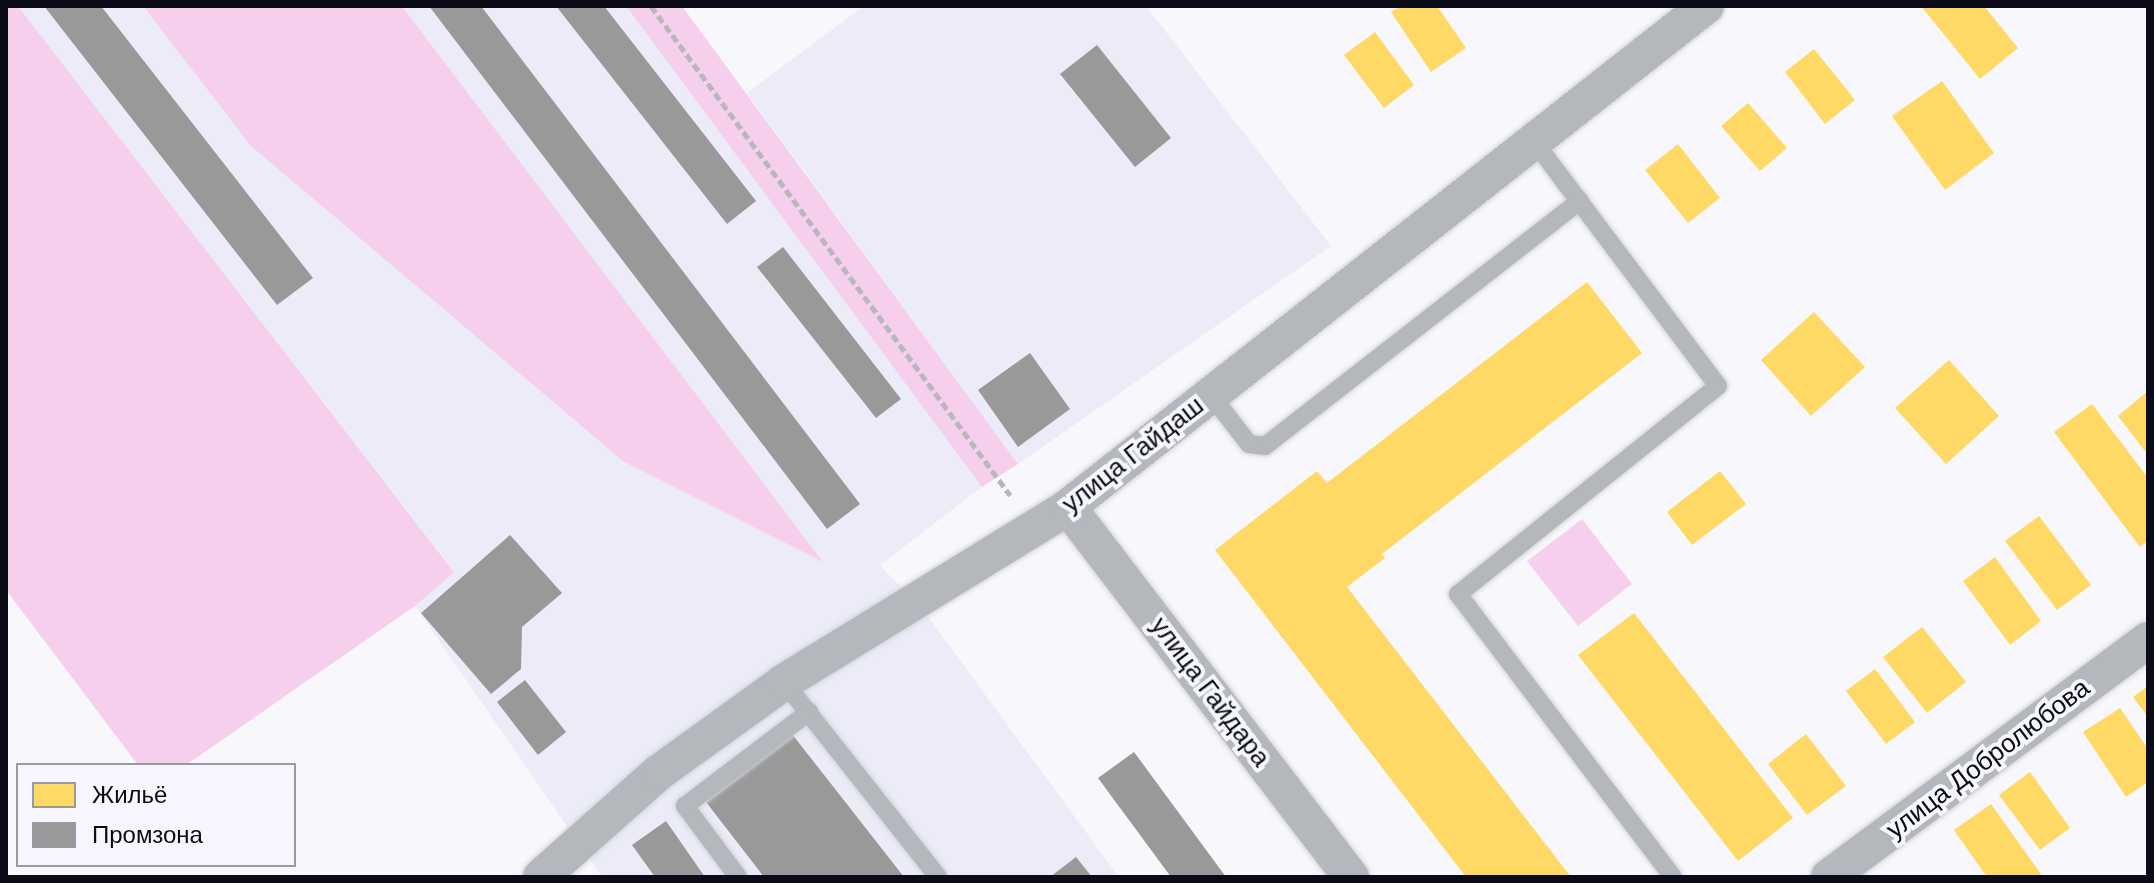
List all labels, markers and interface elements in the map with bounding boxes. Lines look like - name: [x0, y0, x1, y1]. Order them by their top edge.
- street label: улица Гайдаш: [1056, 390, 1210, 520]
- street label: улица Гайдара: [1144, 611, 1276, 773]
- street label: улица Добролюбова: [1880, 672, 2096, 846]
- legend: [16, 763, 296, 867]
- text: Жильё: [92, 781, 167, 808]
- text: Промзона: [92, 821, 203, 848]

